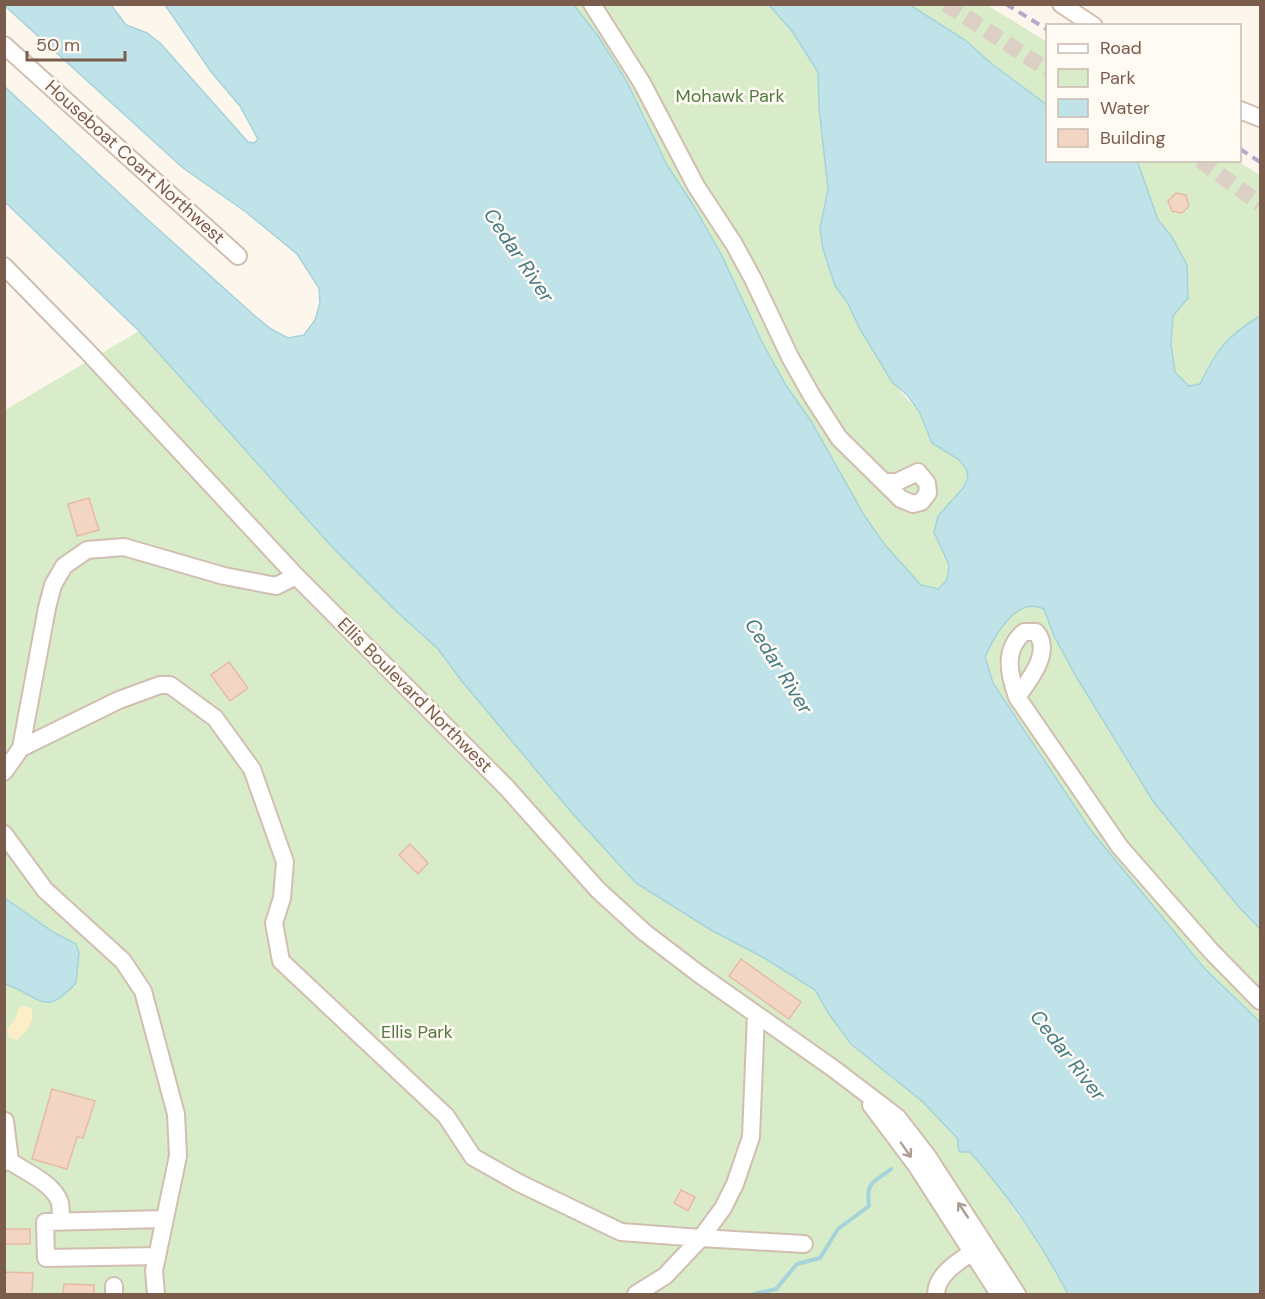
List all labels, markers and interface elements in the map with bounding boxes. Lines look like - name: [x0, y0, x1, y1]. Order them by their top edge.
- scale bar: [27, 24, 124, 62]
- legend: [1046, 24, 1241, 162]
- text: 50 m: [36, 33, 80, 57]
- text: Road: [1100, 36, 1142, 60]
- text: Park: [1100, 66, 1136, 90]
- street label: Houseboat Coart Northwest: [40, 75, 230, 249]
- park label: Mohawk Park: [676, 84, 784, 108]
- text: Water: [1100, 96, 1150, 120]
- text: Building: [1100, 126, 1165, 150]
- water label: Cedar River: [478, 203, 560, 308]
- street label: Ellis Boulevard Northwest: [332, 612, 498, 778]
- water label: Cedar River: [739, 613, 819, 719]
- water label: Cedar River: [1024, 1004, 1112, 1106]
- park label: Ellis Park: [381, 1020, 453, 1044]
- one-way arrow: [900, 1142, 912, 1158]
- one-way arrow: [956, 1202, 968, 1219]

